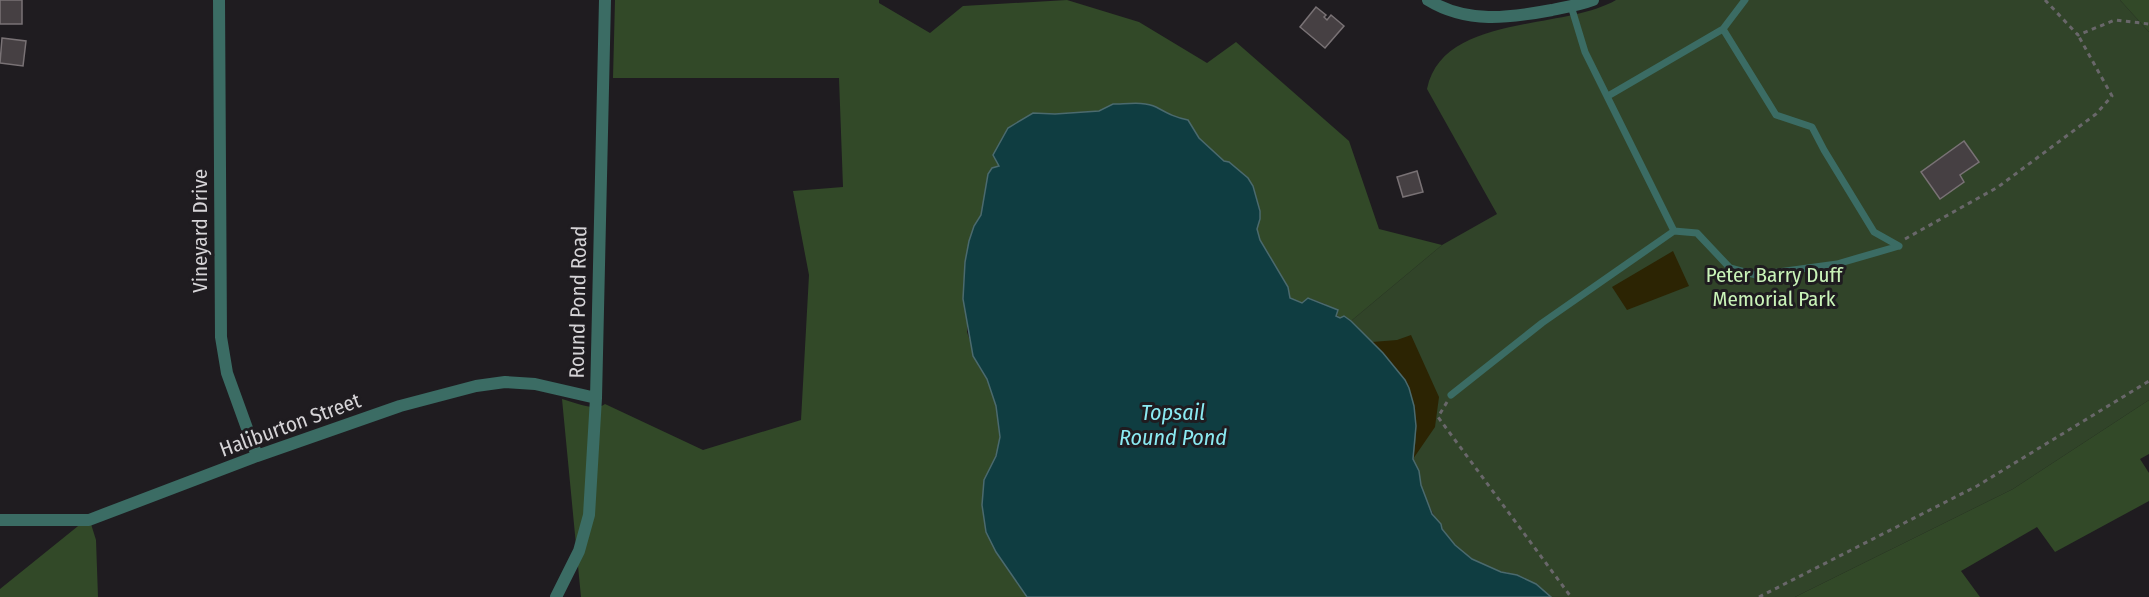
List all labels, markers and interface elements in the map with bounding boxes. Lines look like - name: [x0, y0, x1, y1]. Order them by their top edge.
- street label: Vineyard Drive: [187, 169, 213, 293]
- street label: Round Pond Road: [564, 225, 592, 379]
- park label: Peter Barry Duff Memorial Park: [1706, 262, 1844, 312]
- street label: Haliburton Street: [216, 387, 364, 463]
- water label: Topsail Round Pond: [1119, 399, 1227, 451]

